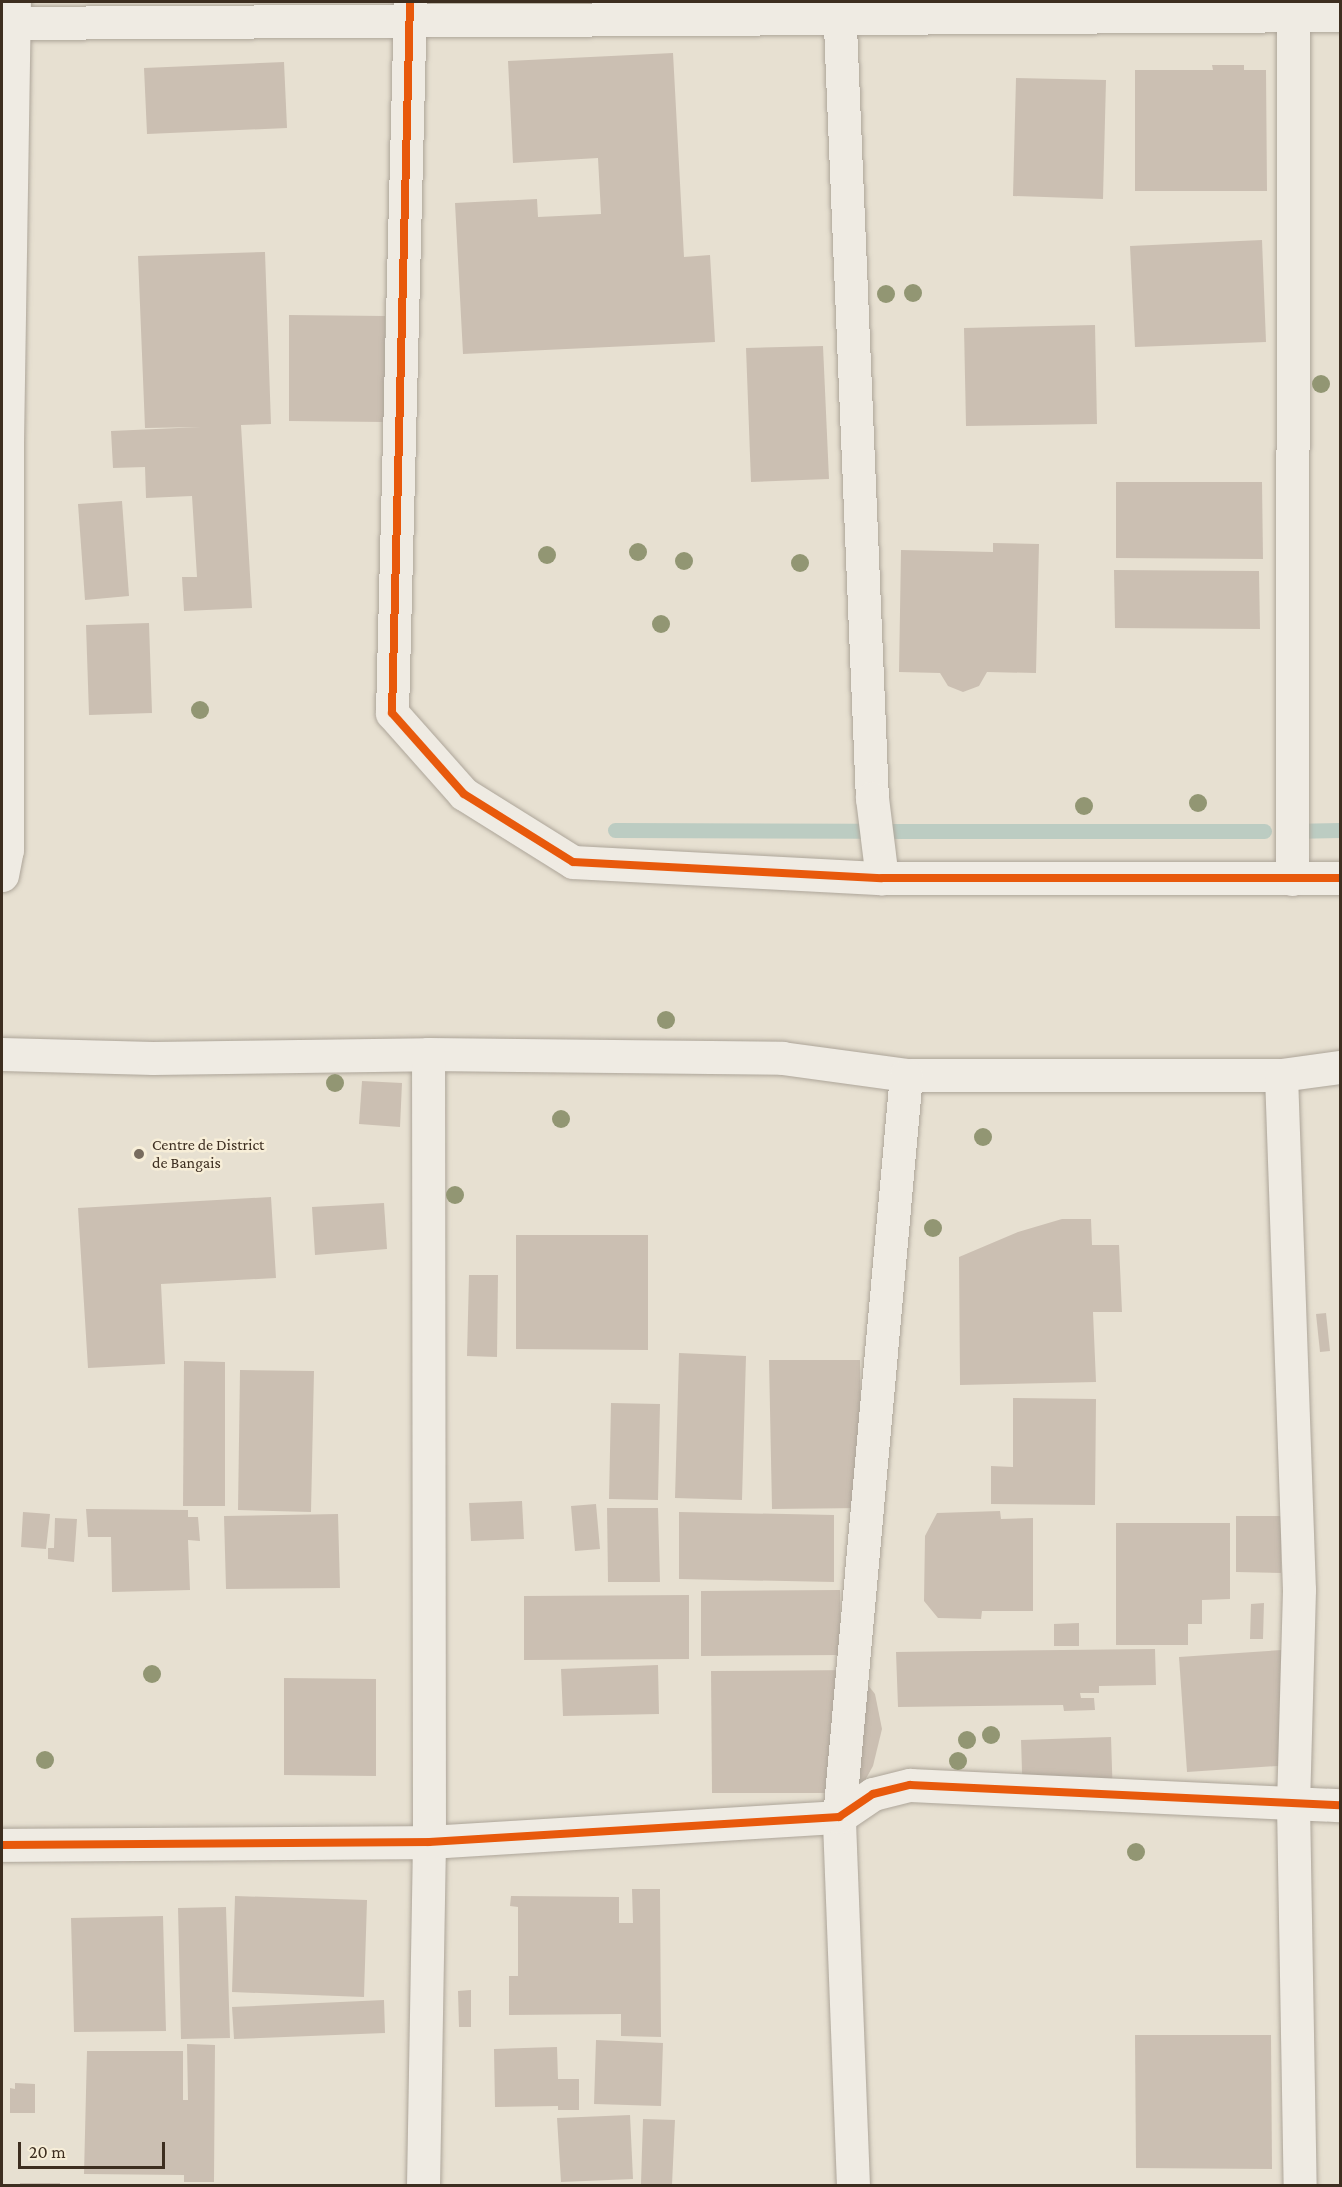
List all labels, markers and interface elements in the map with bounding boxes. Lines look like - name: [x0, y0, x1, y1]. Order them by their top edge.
- place label: Centre de District de Bangais: [152, 1135, 264, 1173]
- marker: Centre de District de Bangais: [130, 1145, 148, 1163]
- scale bar: [21, 2130, 168, 2168]
- text: 20 m: [29, 2142, 66, 2162]

